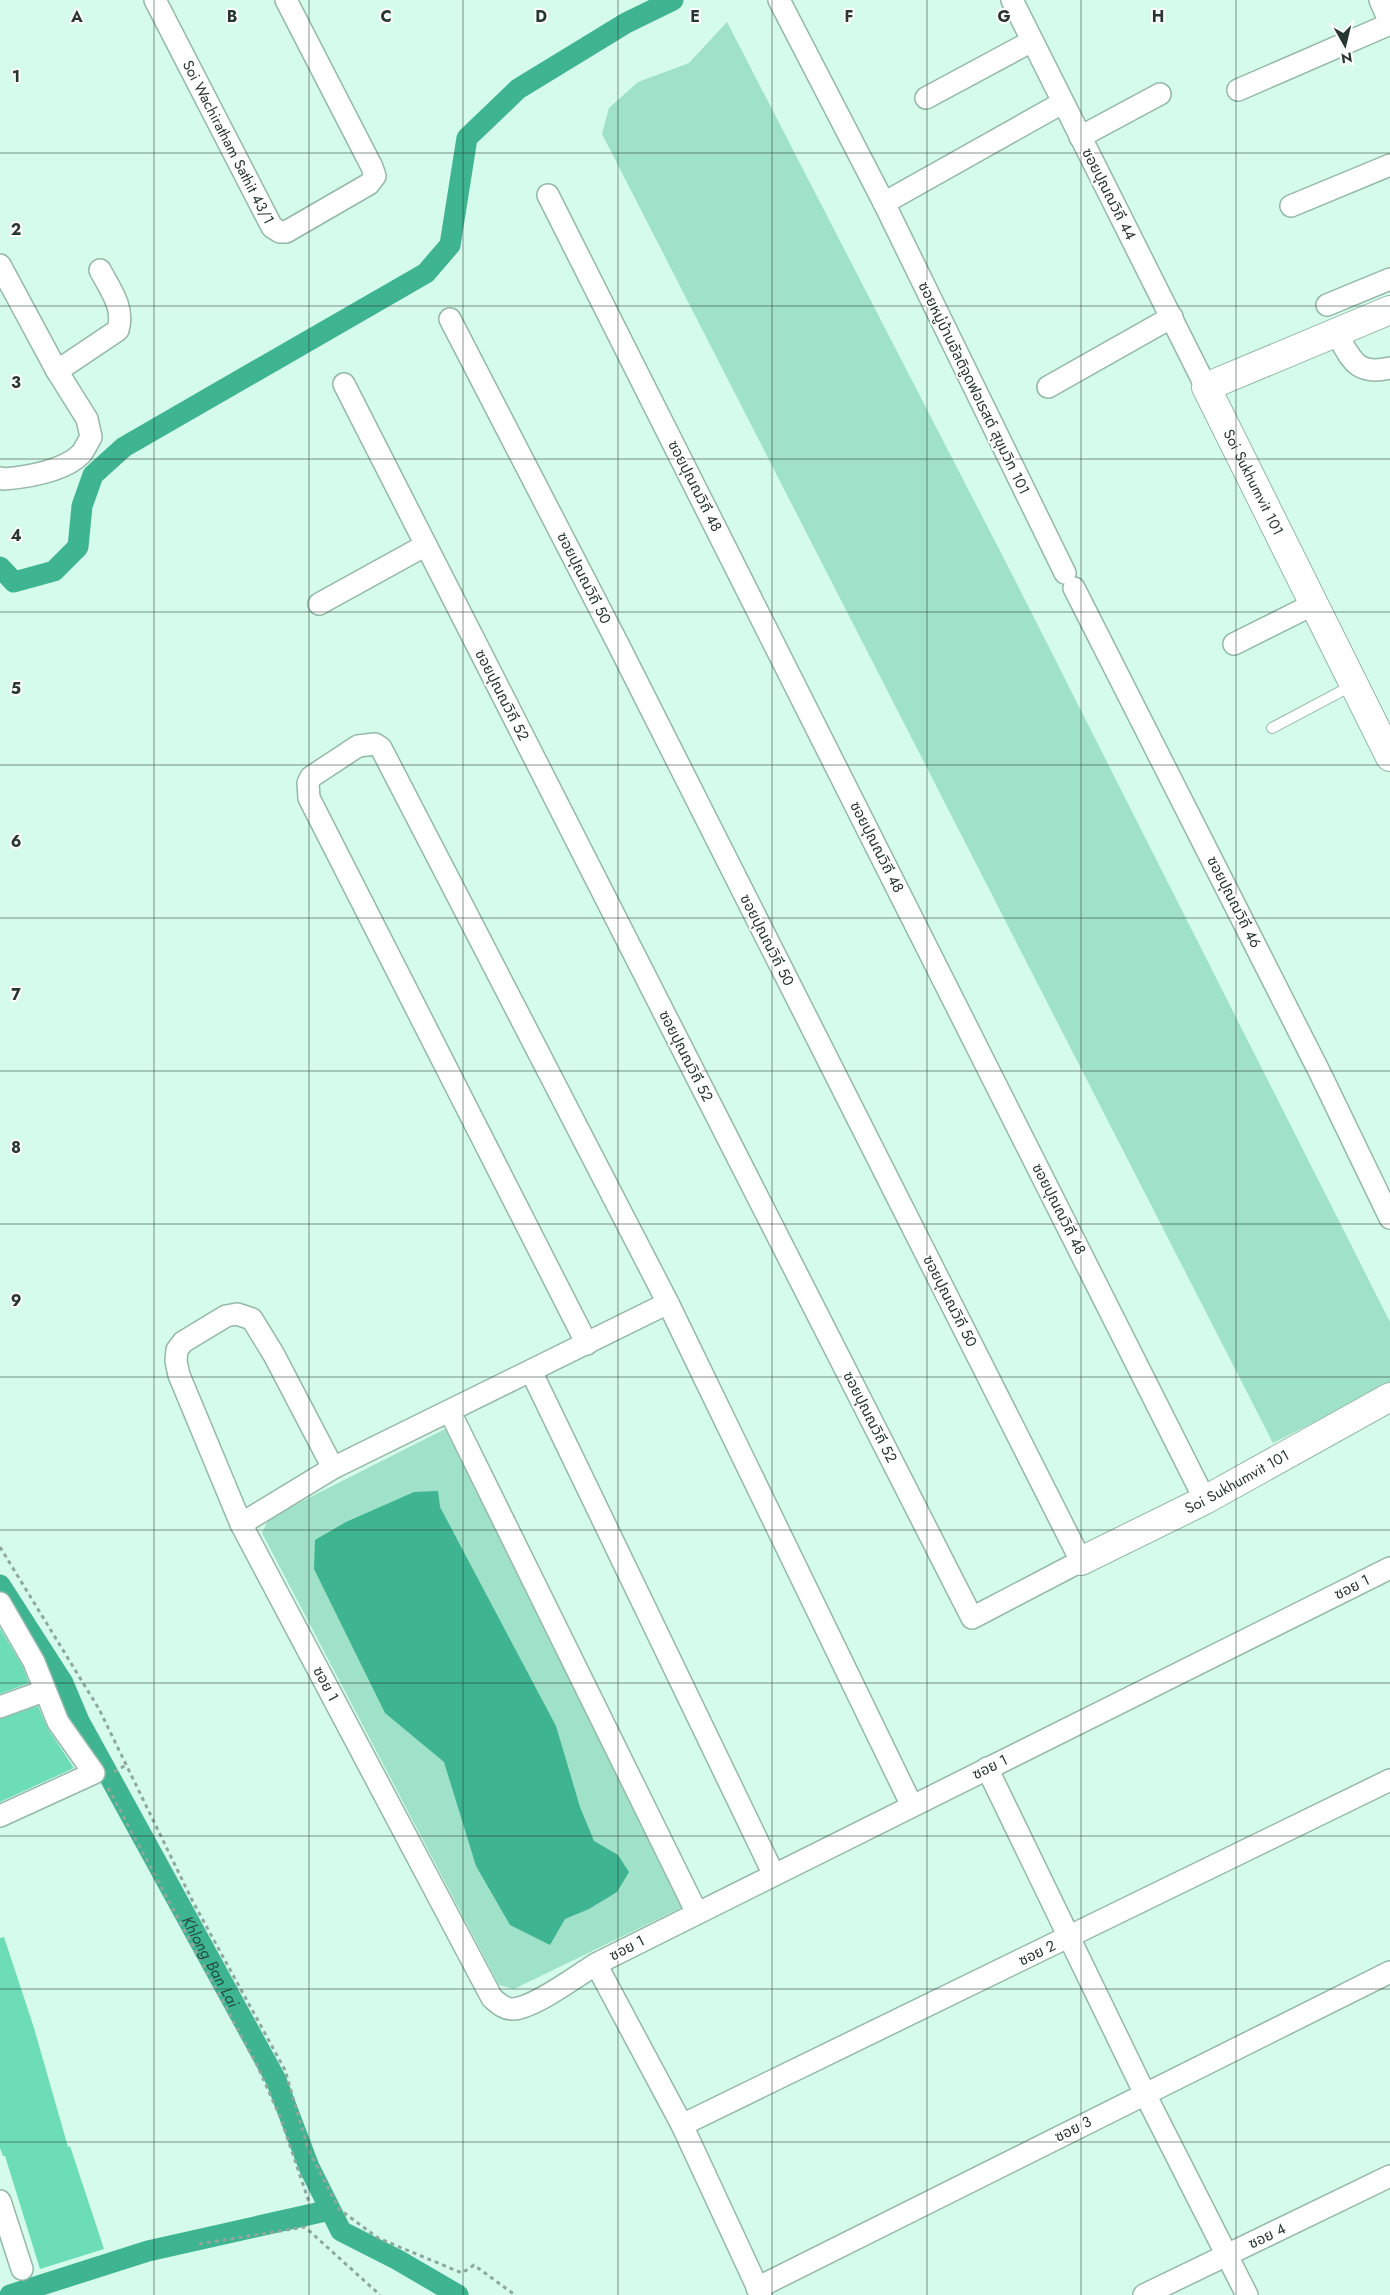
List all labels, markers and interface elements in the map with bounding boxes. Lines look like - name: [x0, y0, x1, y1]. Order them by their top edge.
- text: A: [70, 5, 83, 28]
- text: B: [227, 5, 237, 28]
- text: C: [380, 5, 392, 28]
- text: D: [535, 5, 547, 28]
- text: E: [690, 5, 700, 28]
- text: F: [845, 5, 853, 28]
- text: G: [997, 5, 1011, 28]
- text: H: [1152, 5, 1164, 28]
- north arrow: [1320, 20, 1370, 70]
- text: N: [1340, 47, 1354, 69]
- street label: Soi Wachiratham Sathit 43/1: [177, 56, 280, 228]
- text: 1: [12, 65, 20, 88]
- street label: ซอยปุณณวิถี 44: [1076, 144, 1142, 244]
- text: 2: [11, 218, 21, 241]
- street label: ซอยหมู่บ้านอัลติจูดฟอเรสต์ สุขุมวิท 101: [913, 278, 1035, 498]
- text: 3: [11, 371, 21, 394]
- street label: Soi Sukhumvit 101: [1218, 425, 1289, 539]
- street label: ซอยปุณณวิถี 48: [662, 436, 728, 536]
- text: 4: [10, 524, 22, 547]
- street label: ซอยปุณณวิถี 50: [551, 528, 617, 628]
- street label: ซอยปุณณวิถี 52: [469, 645, 535, 745]
- text: 5: [11, 677, 21, 700]
- street label: ซอยปุณณวิถี 48: [844, 797, 910, 897]
- text: 6: [11, 830, 21, 853]
- street label: ซอยปุณณวิถี 46: [1201, 852, 1267, 952]
- street label: ซอยปุณณวิถี 50: [734, 890, 800, 990]
- text: 7: [11, 983, 21, 1006]
- street label: ซอยปุณณวิถี 52: [653, 1006, 719, 1106]
- text: 8: [11, 1136, 21, 1159]
- street label: ซอยปุณณวิถี 48: [1026, 1159, 1092, 1259]
- street label: ซอยปุณณวิถี 50: [917, 1251, 983, 1351]
- text: 9: [11, 1289, 21, 1312]
- street label: ซอยปุณณวิถี 52: [837, 1367, 903, 1467]
- street label: Soi Sukhumvit 101: [1181, 1444, 1293, 1519]
- street label: ซอย 1: [1330, 1569, 1374, 1605]
- street label: ซอย 1: [308, 1662, 344, 1706]
- street label: ซอย 1: [968, 1749, 1012, 1785]
- water label: Khlong Ban Lai: [176, 1912, 245, 2012]
- street label: ซอย 1: [605, 1930, 649, 1966]
- street label: ซอย 2: [1015, 1935, 1059, 1971]
- street label: ซอย 3: [1051, 2110, 1095, 2148]
- street label: ซอย 4: [1245, 2217, 1290, 2254]

